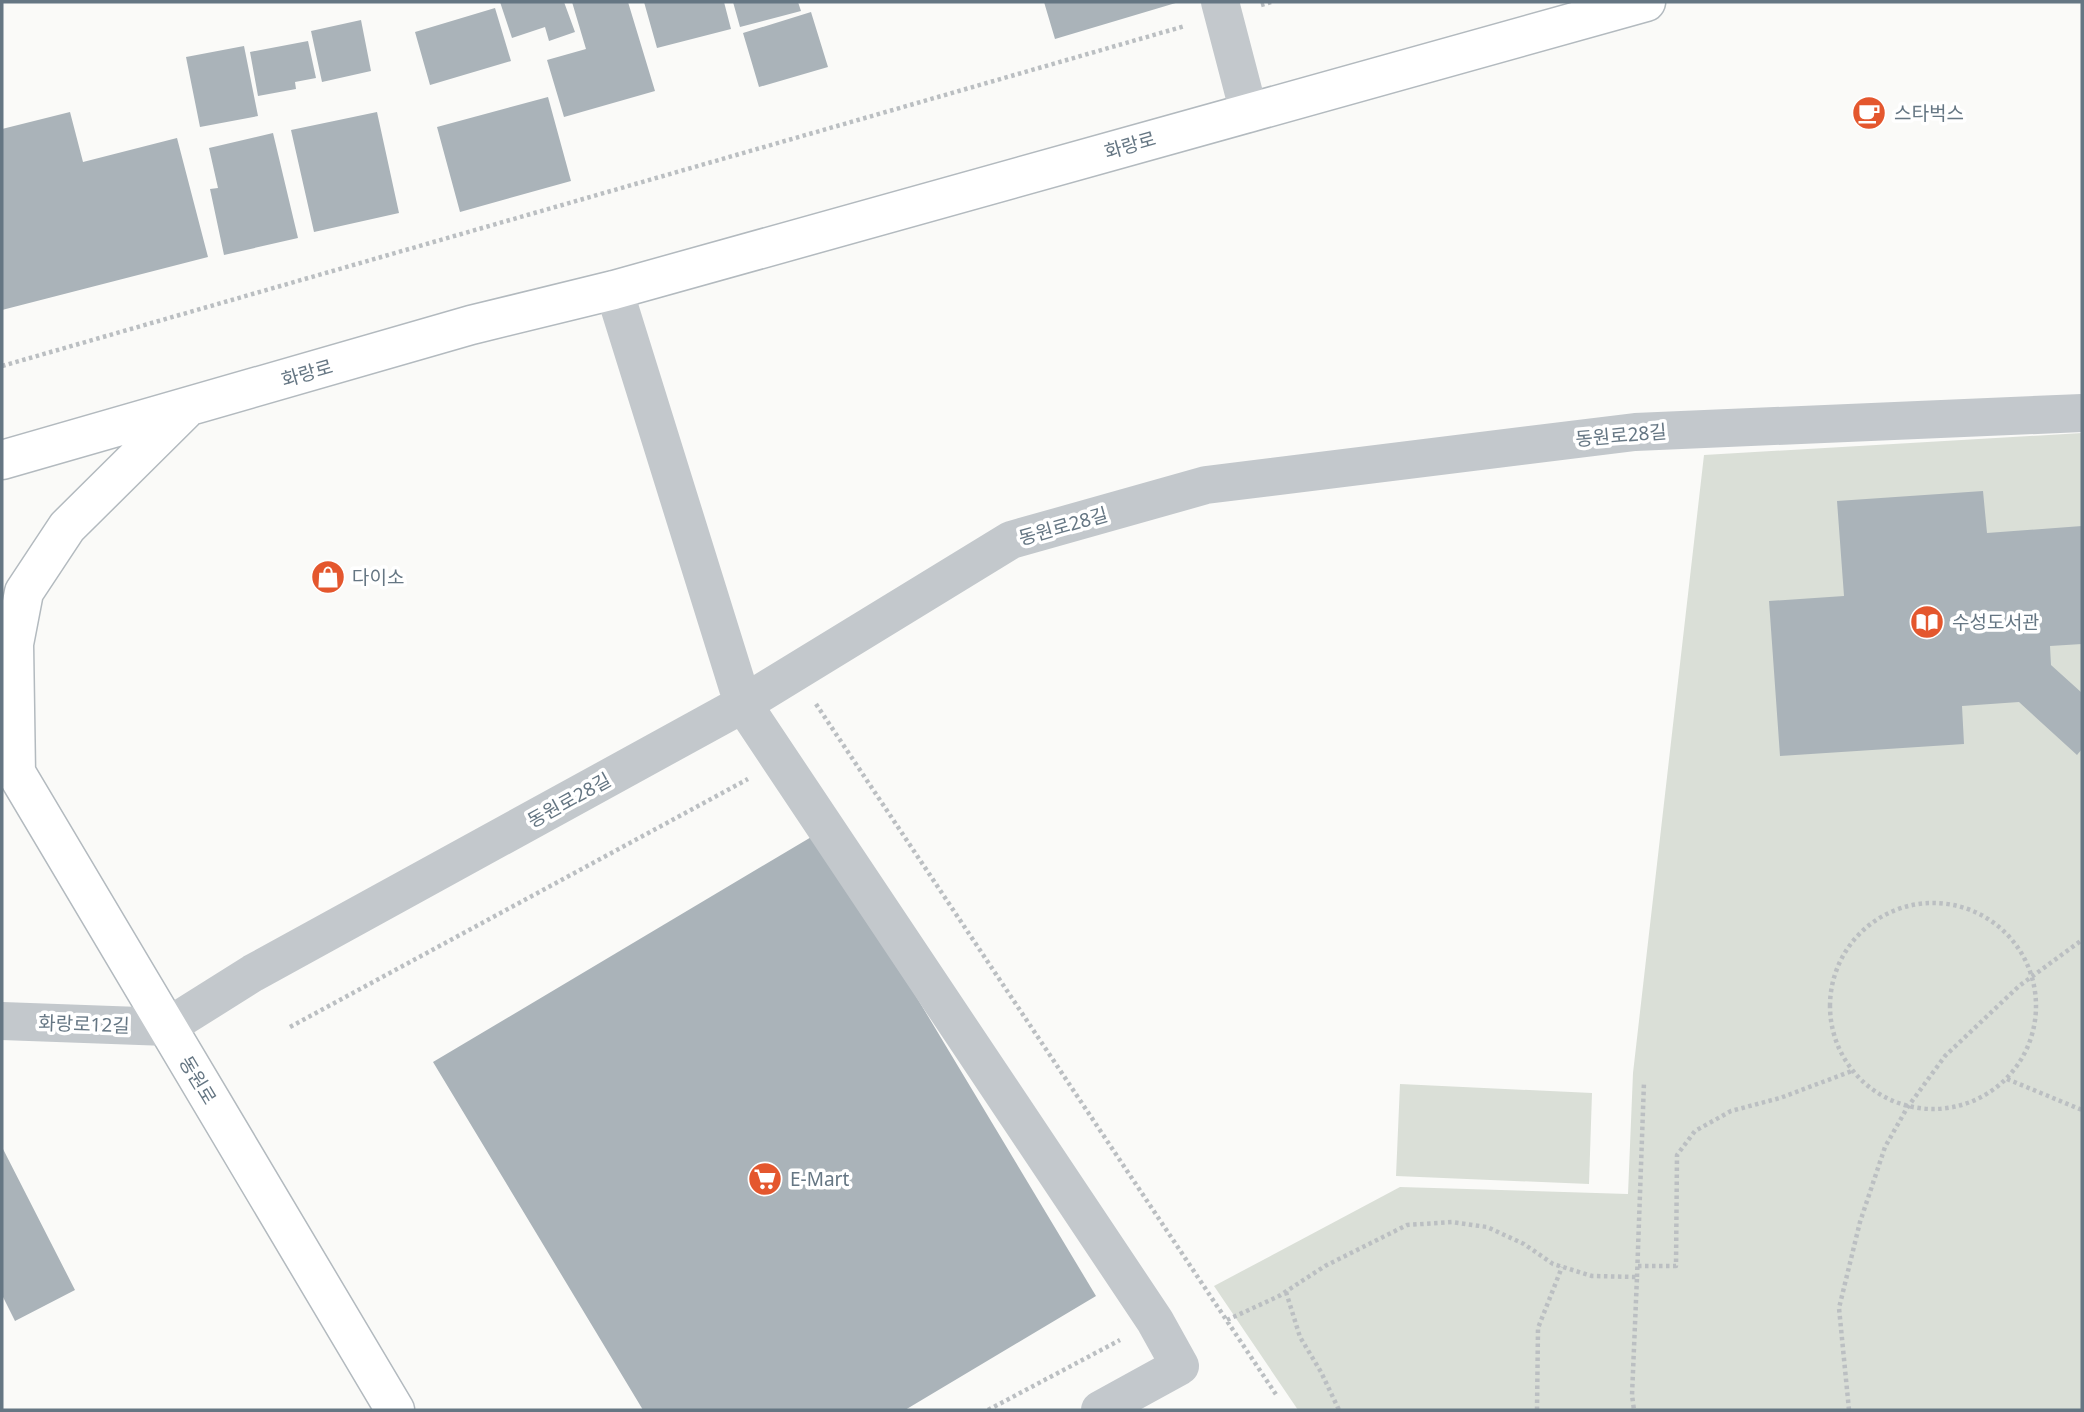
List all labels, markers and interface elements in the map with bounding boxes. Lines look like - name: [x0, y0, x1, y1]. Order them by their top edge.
- cafe icon: 스타벅스: [1850, 94, 1888, 132]
- place label: 스타벅스: [1894, 100, 1964, 126]
- street label: 화랑로: [1101, 125, 1159, 165]
- street label: 화랑로: [278, 353, 336, 393]
- street label: 동원로28길: [1574, 418, 1668, 452]
- street label: 동원로28길: [1015, 501, 1111, 551]
- shop icon: 다이소: [309, 558, 347, 596]
- place label: 다이소: [352, 564, 404, 590]
- library icon: 수성도서관: [1908, 603, 1946, 641]
- place label: 수성도서관: [1952, 609, 2039, 635]
- street label: 동원로28길: [523, 766, 615, 834]
- street label: 화랑로12길: [38, 1009, 130, 1039]
- street label: 동원로: [173, 1051, 223, 1109]
- supermarket icon: E-Mart: [746, 1160, 784, 1198]
- place label: E-Mart: [790, 1166, 849, 1192]

